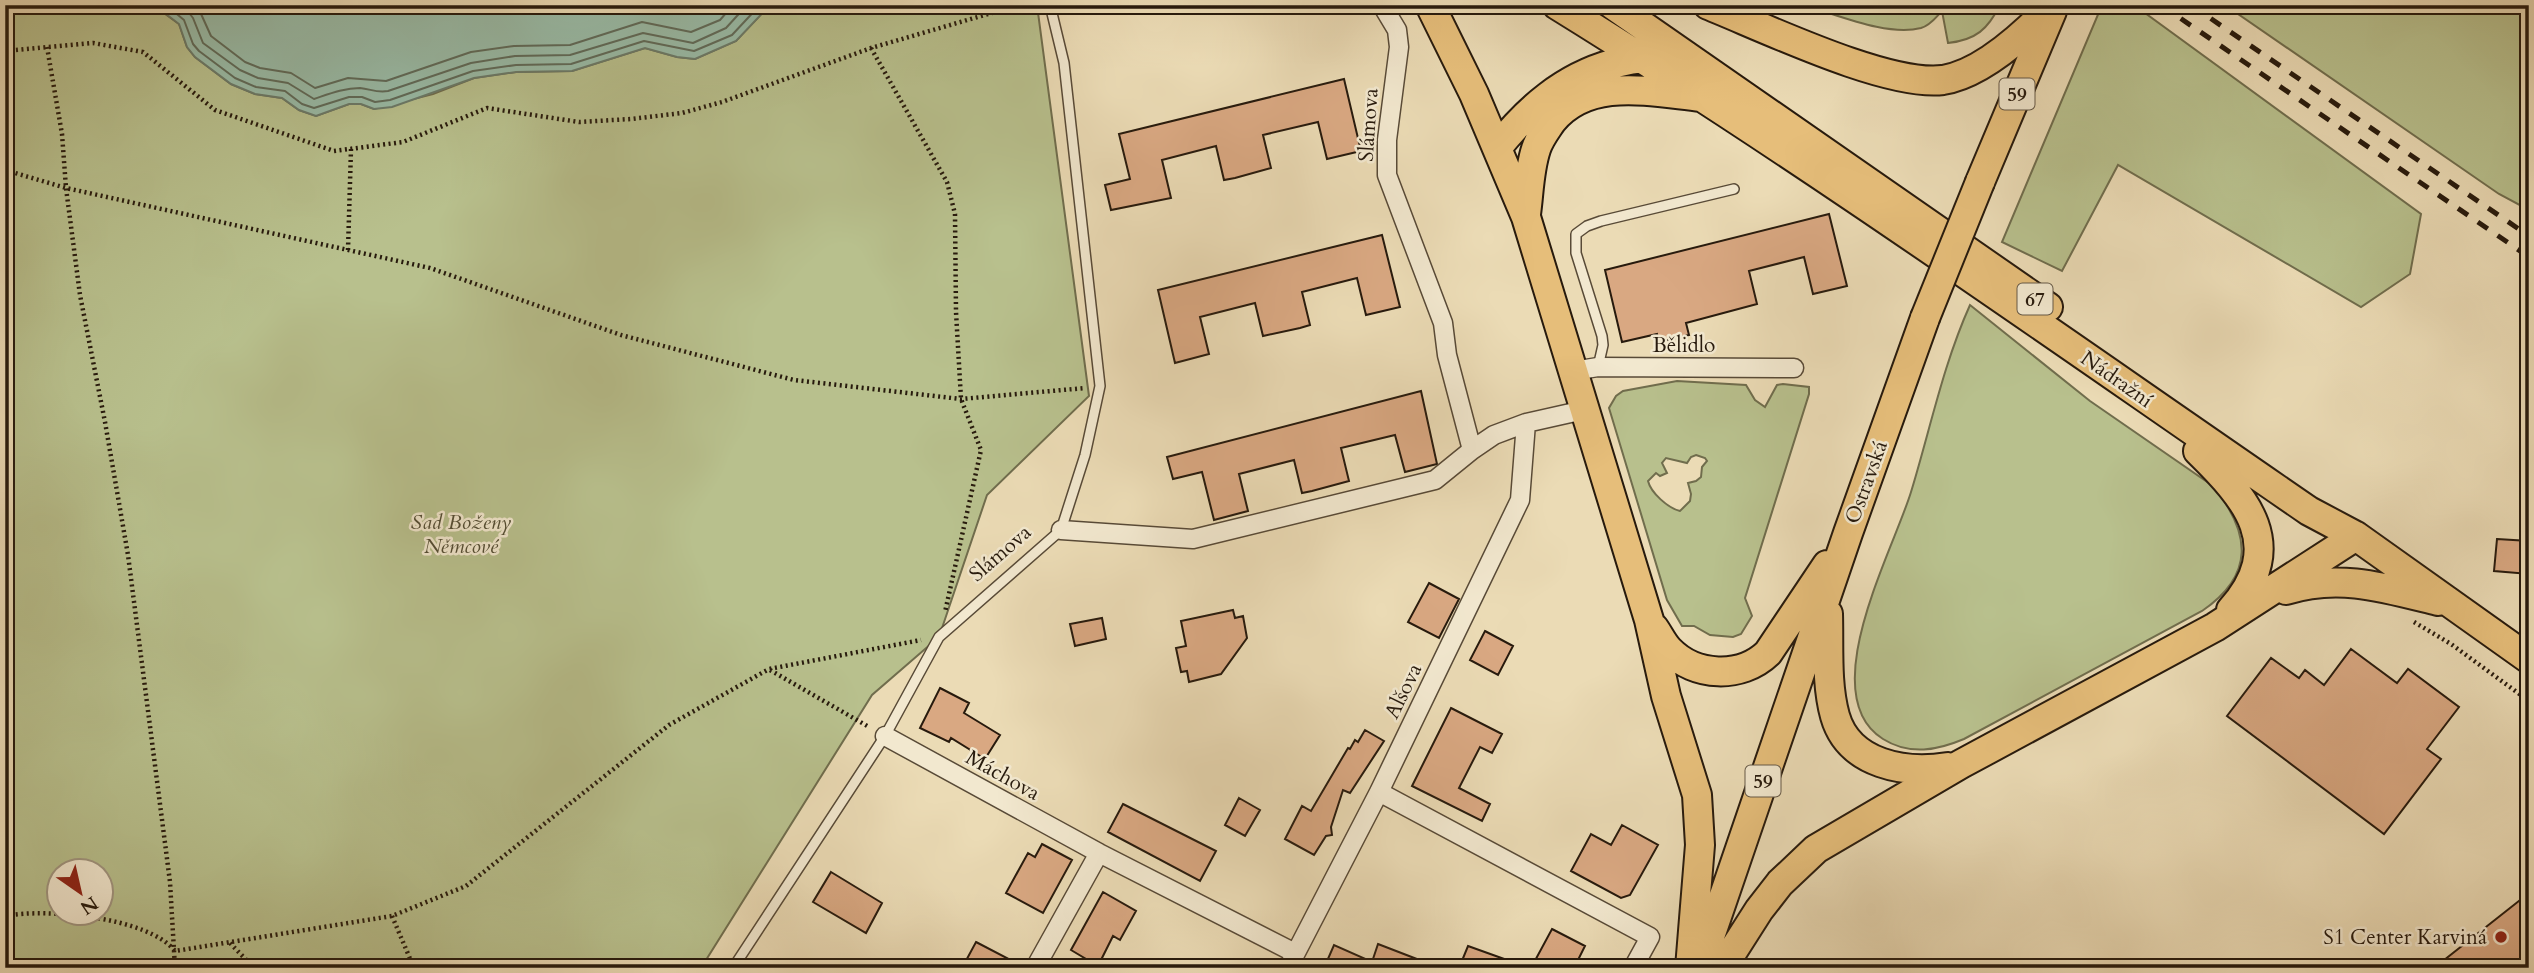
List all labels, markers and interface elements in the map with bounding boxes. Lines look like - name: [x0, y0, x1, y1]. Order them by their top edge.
- road number: 59: [2000, 78, 2035, 110]
- street label: Slámova: [1351, 87, 1386, 163]
- road number: 67: [2018, 284, 2052, 314]
- street label: Bělidlo: [1653, 331, 1715, 360]
- street label: Nádražní: [2075, 344, 2159, 415]
- street label: Ostravská: [1838, 437, 1895, 528]
- park label: Sad Boženy Němcové: [411, 508, 511, 561]
- street label: Slámova: [963, 518, 1038, 589]
- street label: Alšova: [1378, 659, 1429, 724]
- street label: Máchova: [960, 743, 1045, 808]
- road number: 59: [1746, 766, 1780, 796]
- north arrow: [46, 858, 116, 928]
- text: N: [74, 890, 103, 921]
- place label: S1 Center Karviná: [2323, 923, 2487, 952]
- marker: S1 Center Karviná: [2493, 929, 2509, 945]

